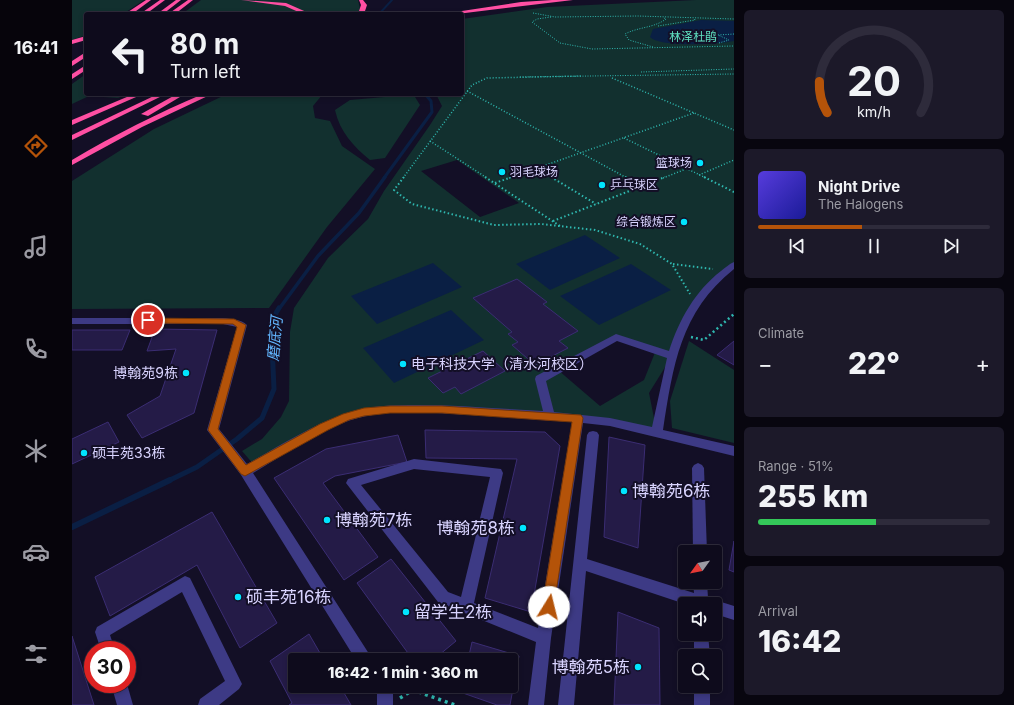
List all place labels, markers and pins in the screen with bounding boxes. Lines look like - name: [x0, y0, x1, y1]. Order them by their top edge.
- place label: 篮球场: [656, 155, 692, 170]
- marker: 篮球场: [695, 158, 705, 168]
- place label: 羽毛球场: [510, 164, 558, 179]
- marker: 羽毛球场: [497, 167, 507, 177]
- place label: 乒乓球区: [610, 177, 658, 192]
- marker: 乒乓球区: [597, 180, 607, 190]
- place label: 综合锻炼区: [616, 214, 676, 229]
- marker: 综合锻炼区: [679, 217, 689, 227]
- pin: [131, 303, 165, 337]
- place label: 电子科技大学（清水河校区）: [411, 355, 593, 372]
- marker: 电子科技大学（清水河校区）: [398, 359, 408, 369]
- place label: 博翰苑9栋: [113, 364, 178, 381]
- marker: 博翰苑9栋: [181, 368, 191, 378]
- place label: 硕丰苑33栋: [92, 444, 165, 461]
- marker: 硕丰苑33栋: [79, 448, 89, 458]
- place label: 博翰苑6栋: [632, 481, 711, 501]
- marker: 博翰苑6栋: [619, 486, 629, 496]
- place label: 博翰苑7栋: [335, 510, 413, 530]
- marker: 博翰苑7栋: [322, 515, 332, 525]
- place label: 博翰苑8栋: [436, 518, 515, 538]
- marker: 博翰苑8栋: [518, 523, 528, 533]
- place label: 硕丰苑16栋: [246, 587, 331, 607]
- marker: 硕丰苑16栋: [233, 592, 243, 602]
- place label: 留学生2栋: [414, 602, 492, 622]
- marker: 留学生2栋: [401, 607, 411, 617]
- place label: 博翰苑5栋: [552, 657, 630, 677]
- marker: 博翰苑5栋: [633, 662, 643, 672]

